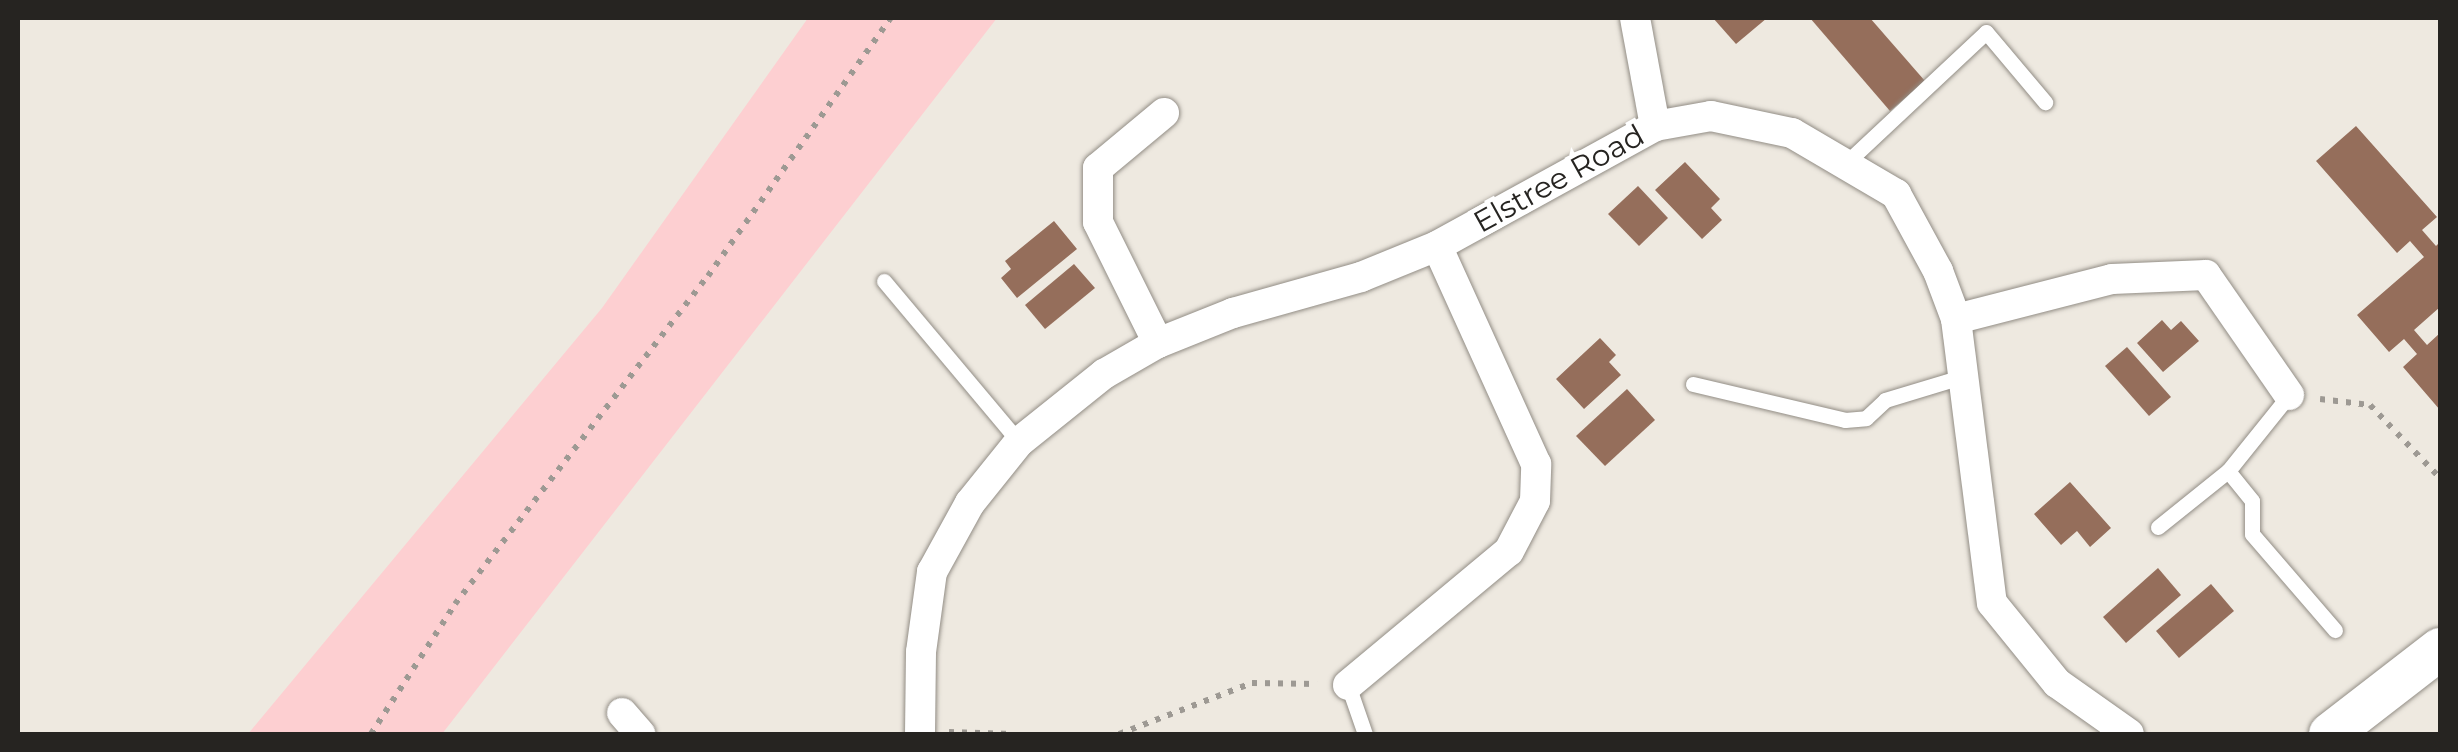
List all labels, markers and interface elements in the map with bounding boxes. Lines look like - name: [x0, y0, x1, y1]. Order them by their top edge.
- street label: Elstree Road: [1468, 117, 1650, 241]

